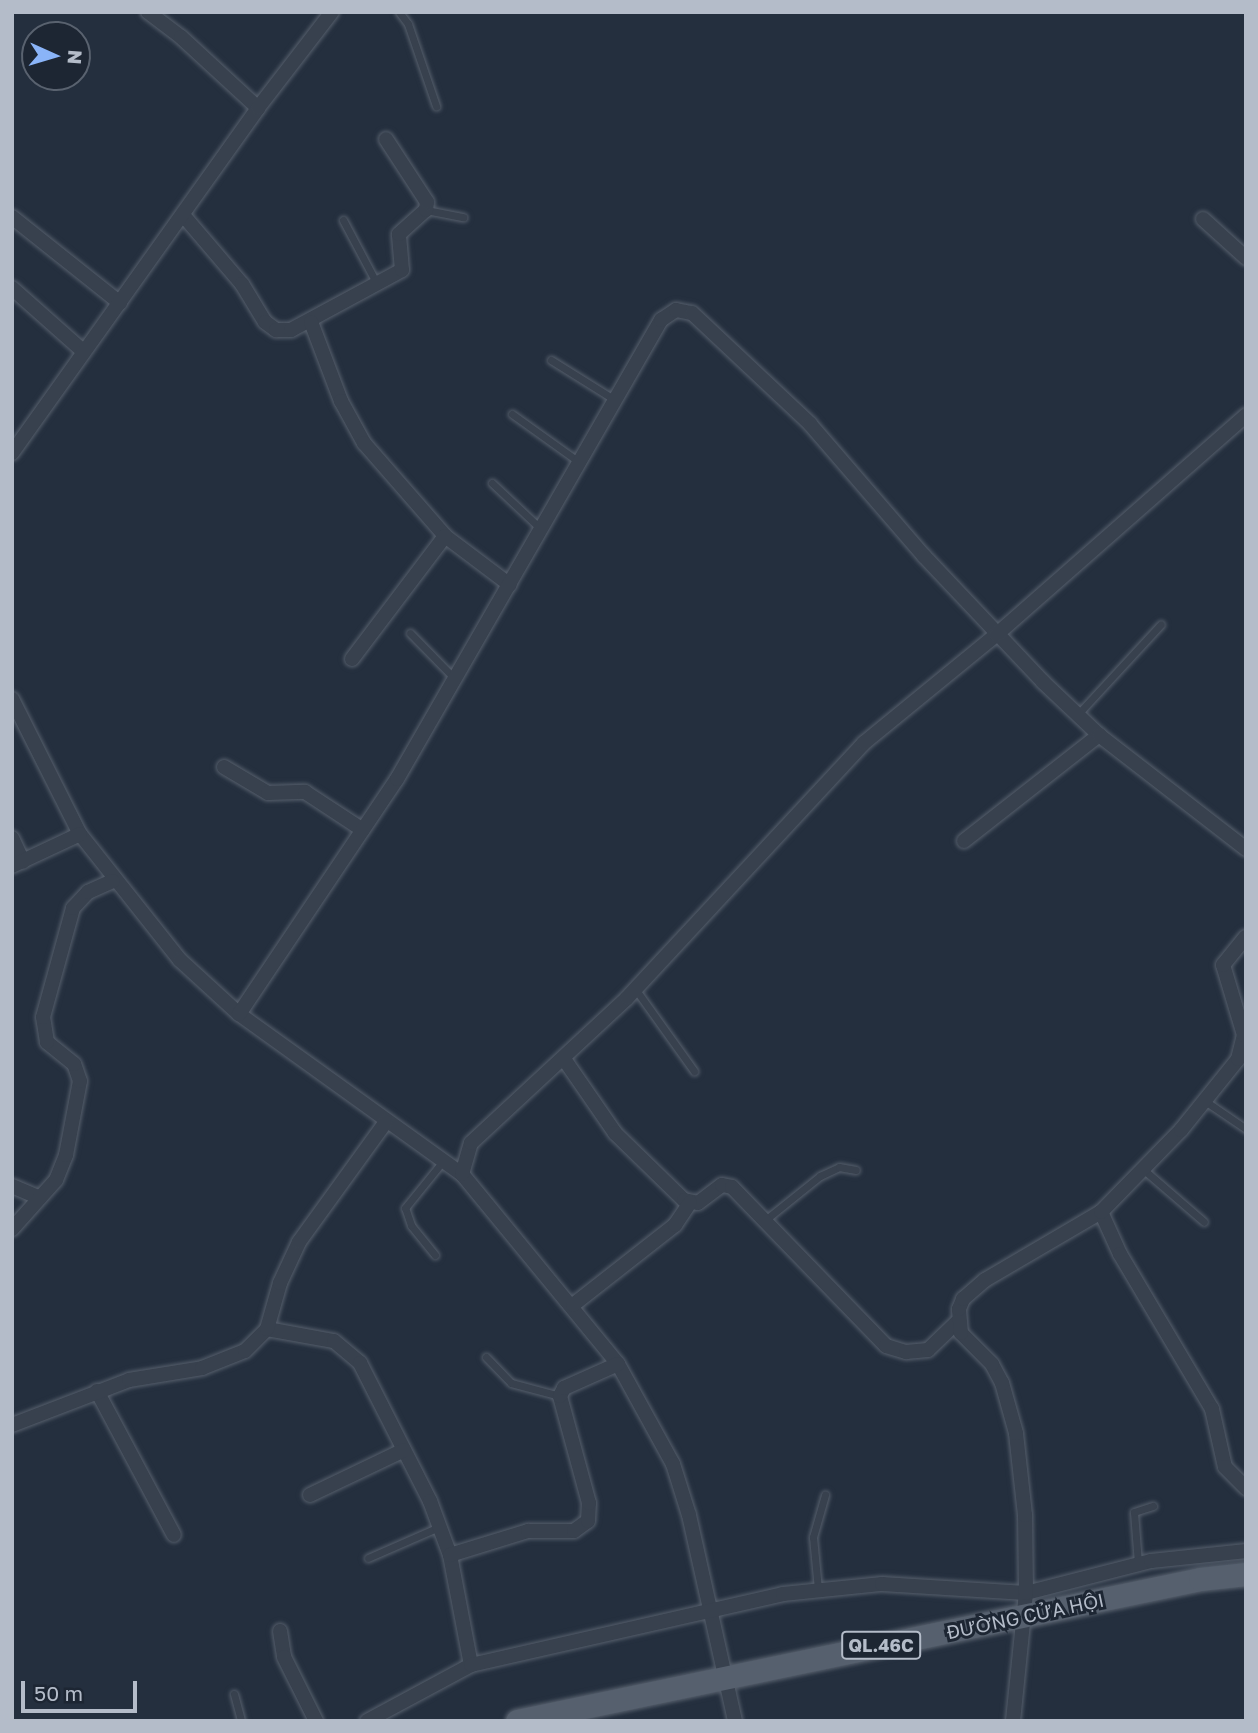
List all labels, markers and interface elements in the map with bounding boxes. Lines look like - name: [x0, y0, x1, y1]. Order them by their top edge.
- north arrow: [21, 21, 91, 91]
- text: N: [63, 49, 87, 65]
- street label: ĐƯỜNG CỬA HỘI: [944, 1588, 1106, 1644]
- road number: QL.46C: [841, 1630, 921, 1660]
- scale bar: [24, 1666, 140, 1710]
- text: 50 m: [34, 1680, 83, 1706]

